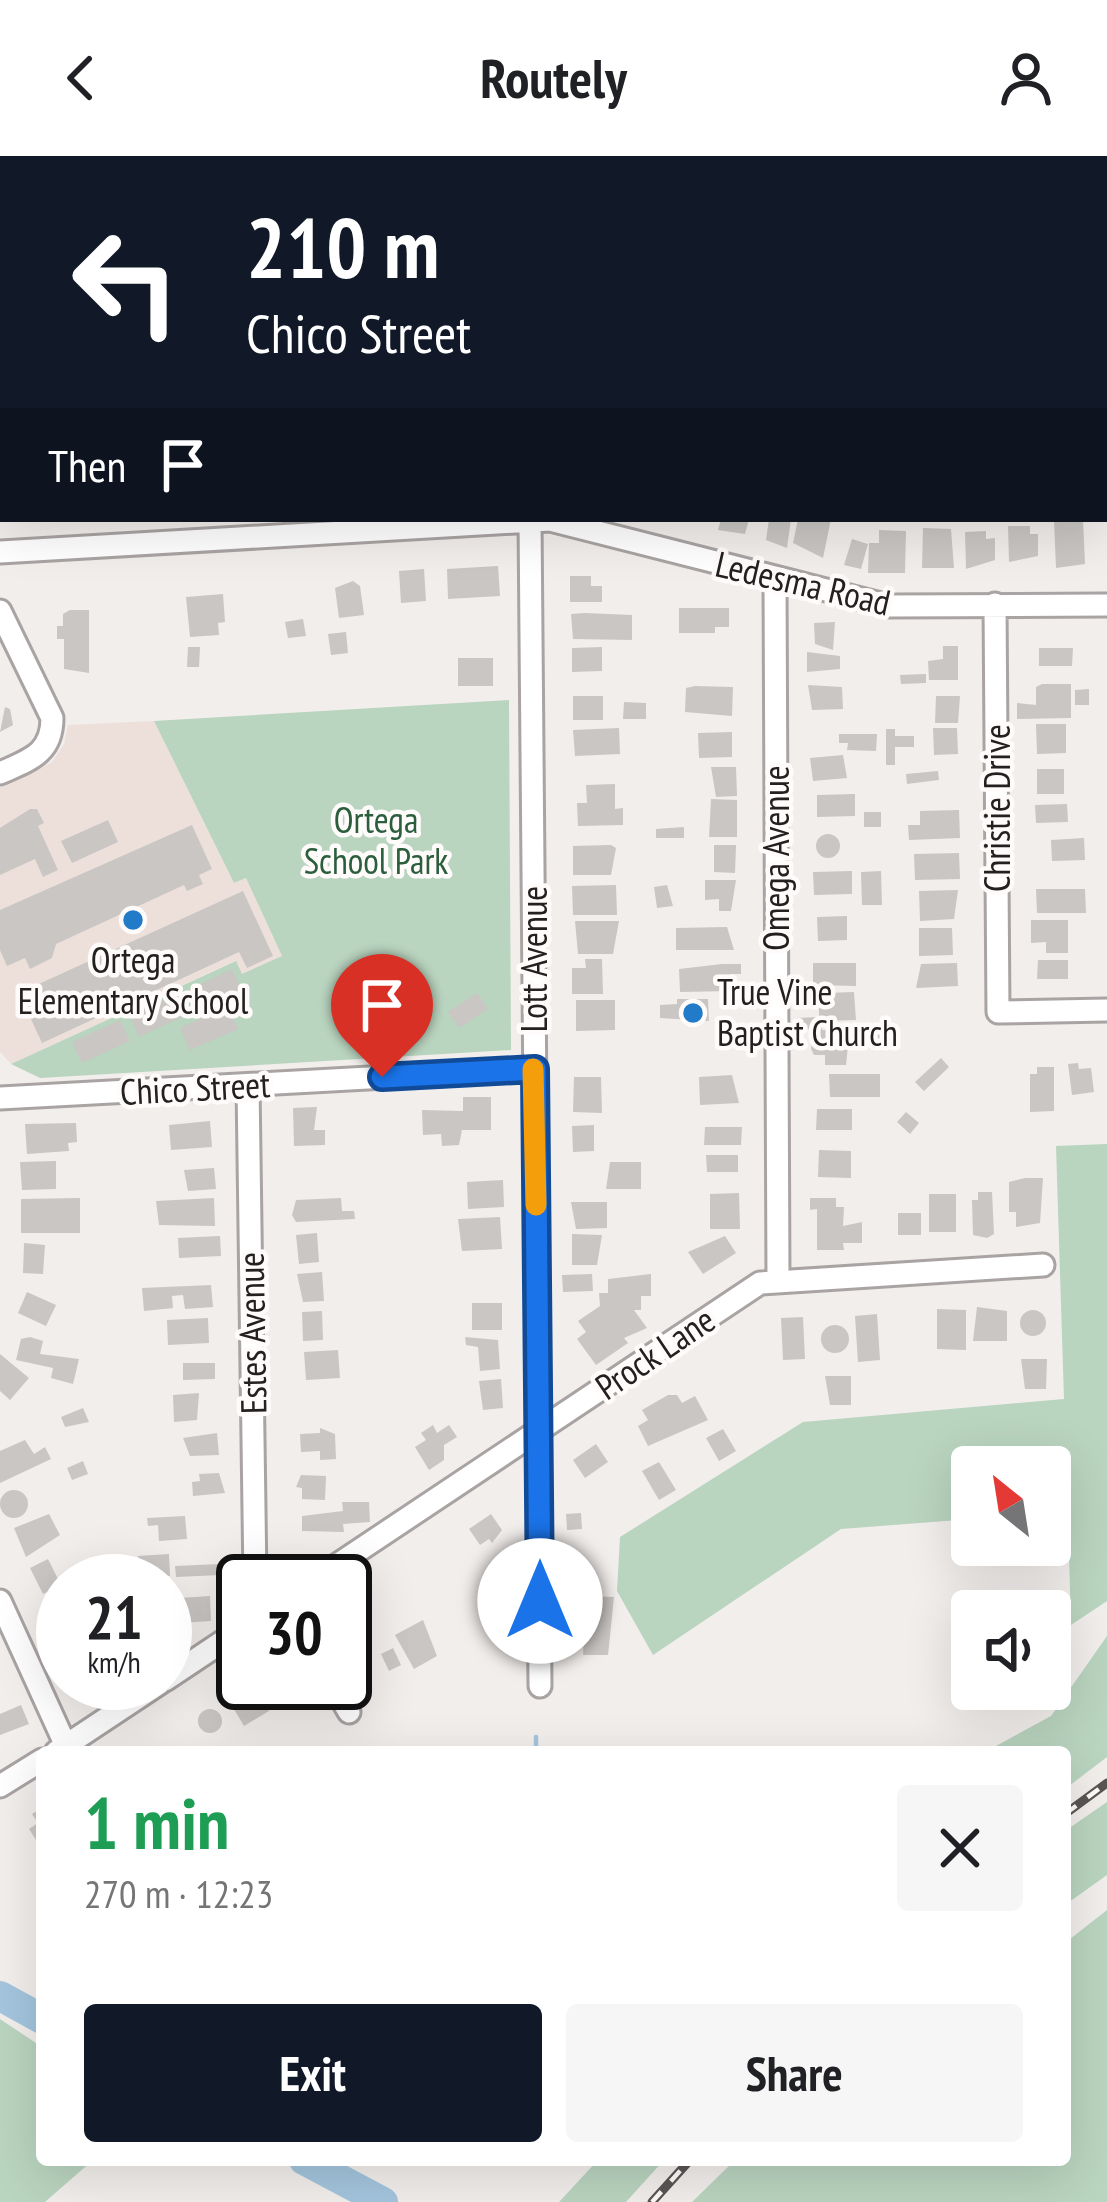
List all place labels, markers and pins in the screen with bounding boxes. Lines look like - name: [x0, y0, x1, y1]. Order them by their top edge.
- marker: Ortega Elementary School: [120, 907, 146, 933]
- place label: Ortega Elementary School: [18, 936, 249, 1024]
- pin: [331, 954, 433, 1077]
- place label: True Vine Baptist Church: [717, 968, 898, 1056]
- marker: True Vine Baptist Church: [680, 1000, 706, 1026]

